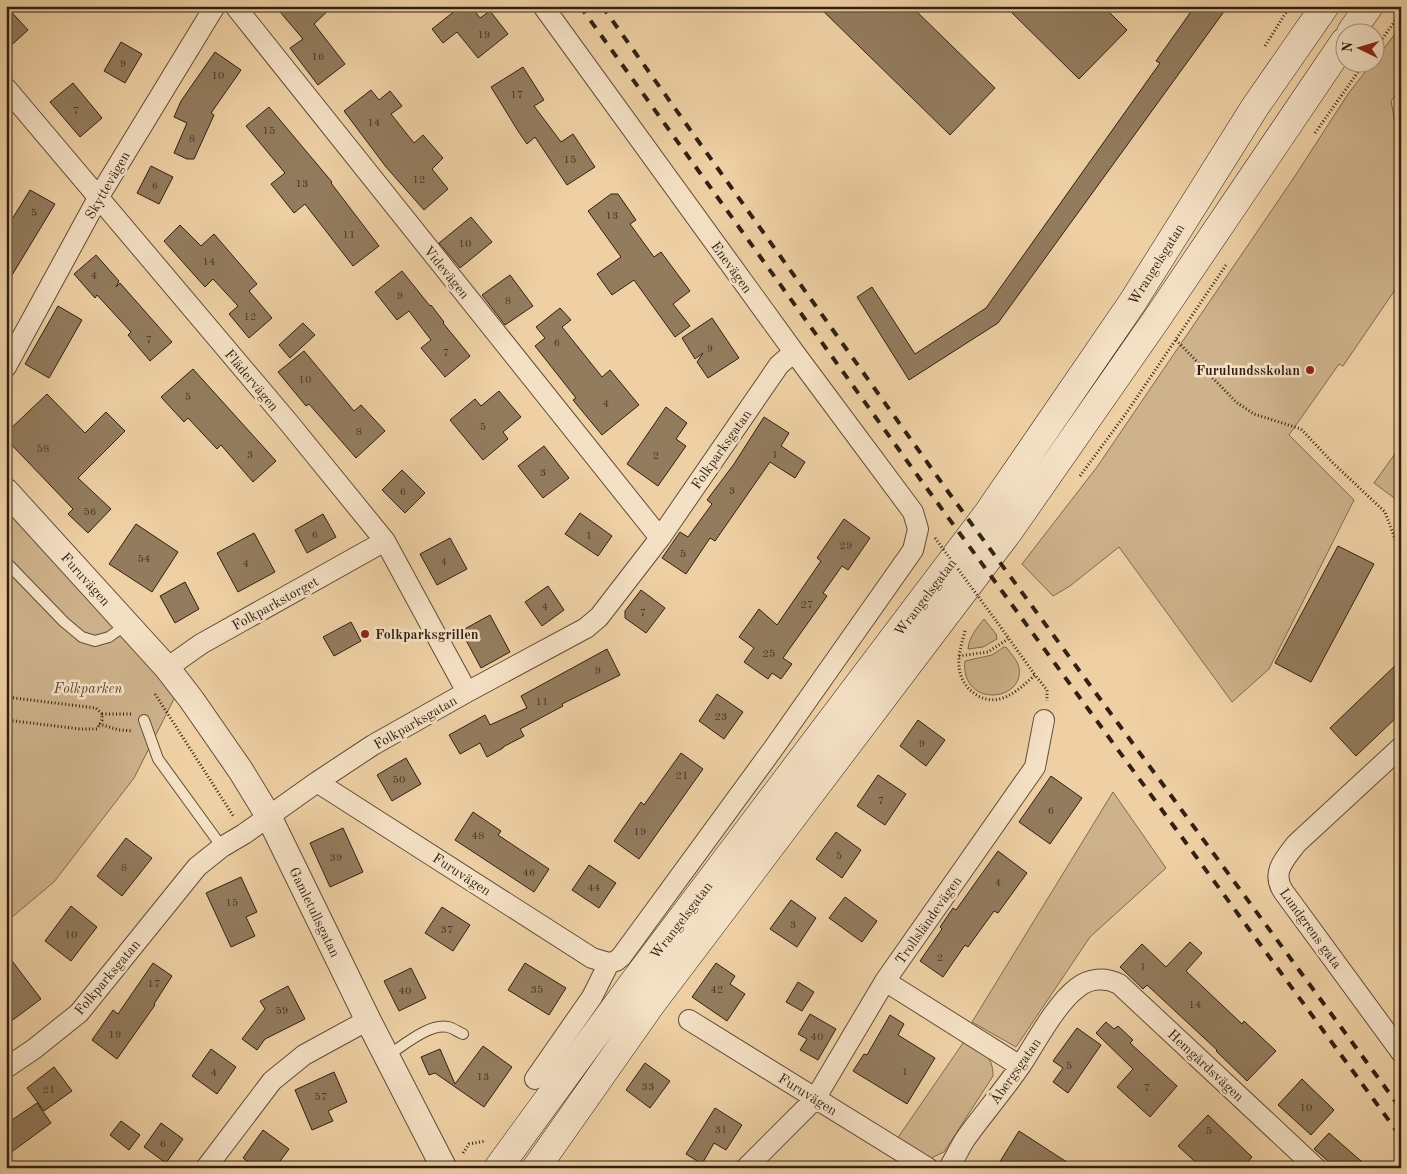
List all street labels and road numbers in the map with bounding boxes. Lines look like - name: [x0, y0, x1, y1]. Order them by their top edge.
- street label: Skyttevägen: [83, 149, 133, 222]
- street label: Wrangelsgatan: [1126, 221, 1188, 308]
- street label: Enevägen: [708, 239, 755, 296]
- street label: Videvägen: [421, 244, 472, 302]
- street label: Flädervägen: [222, 347, 281, 414]
- street label: Folkparksgatan: [689, 407, 755, 492]
- street label: Furuvägen: [58, 550, 113, 609]
- street label: Wrangelsgatan: [892, 556, 960, 639]
- street label: Folkparkstorget: [230, 574, 321, 633]
- street label: Folkparksgatan: [371, 693, 460, 752]
- street label: Furuvägen: [430, 851, 493, 899]
- street label: Gamletullsgatan: [286, 865, 342, 960]
- street label: Trollsländevägen: [893, 874, 965, 967]
- street label: Wrangelsgatan: [648, 879, 716, 962]
- street label: Lundgrens gata: [1277, 886, 1344, 971]
- street label: Folkparksgatan: [72, 937, 143, 1018]
- street label: Hemgårdsvägen: [1165, 1027, 1246, 1105]
- street label: Åbergsgatan: [985, 1033, 1044, 1107]
- street label: Furuvägen: [776, 1071, 840, 1119]

